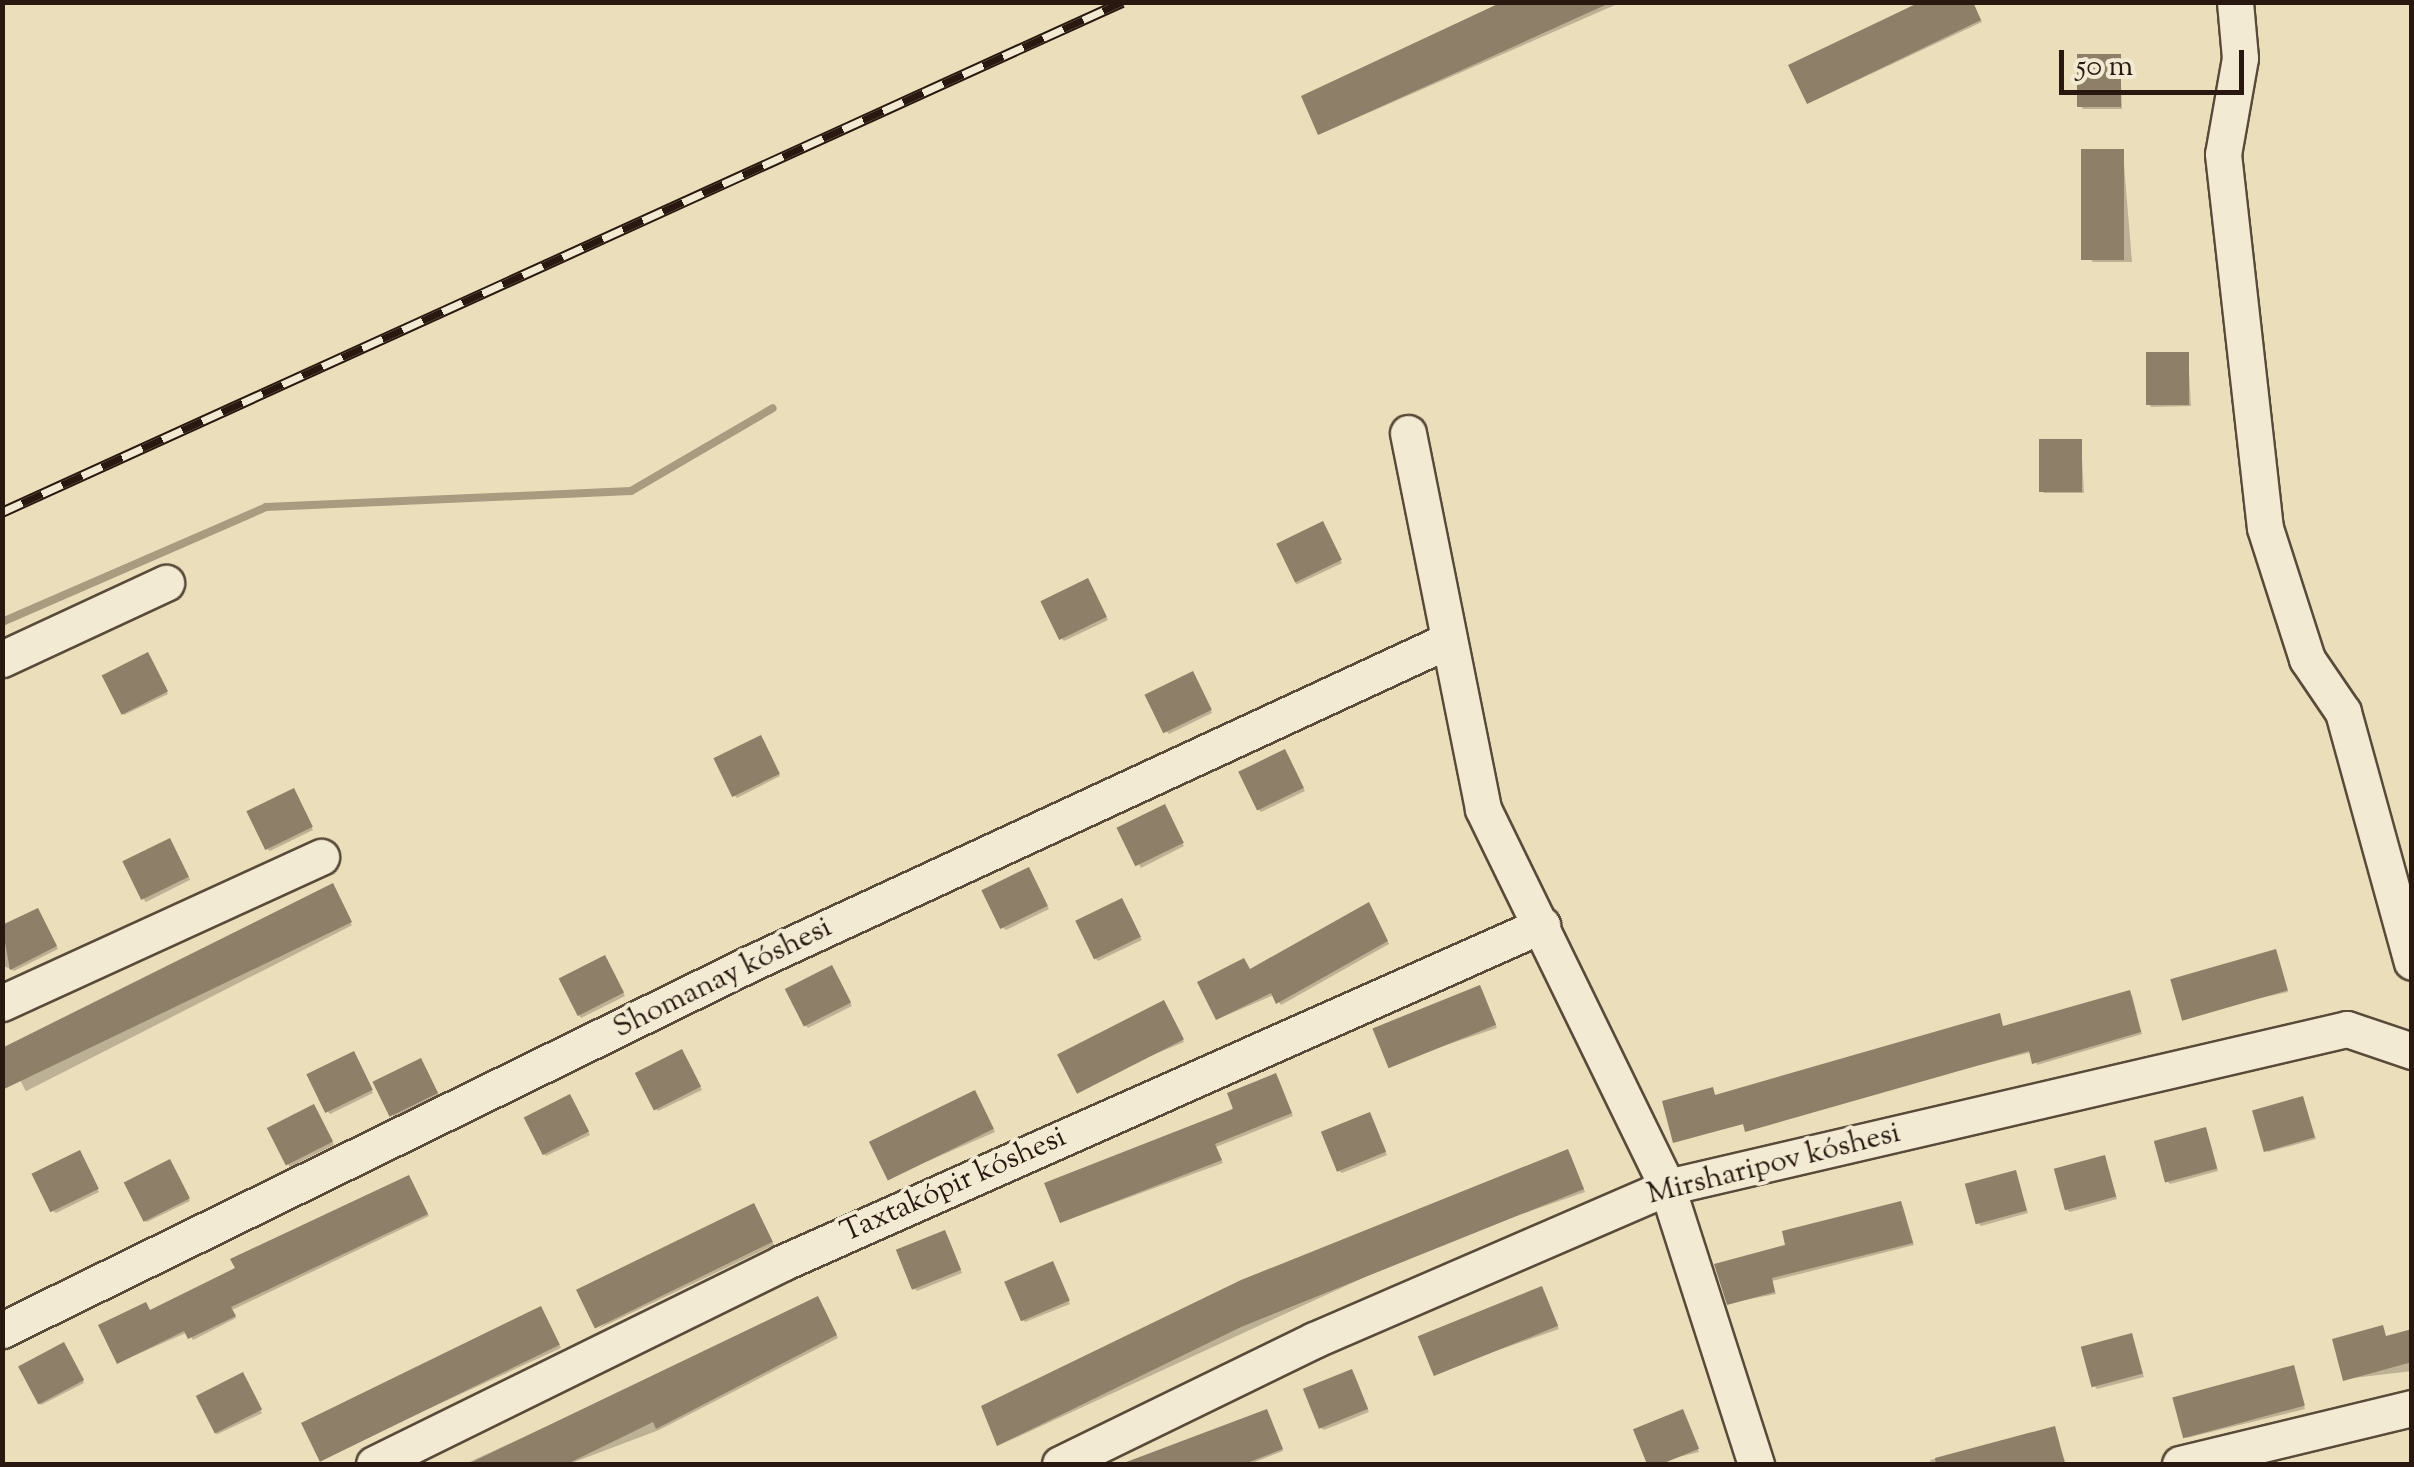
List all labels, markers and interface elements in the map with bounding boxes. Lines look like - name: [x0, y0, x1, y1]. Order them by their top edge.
- scale bar: [2064, 30, 2249, 92]
- text: 50 m: [2076, 46, 2133, 89]
- street label: Shomanay kóshesi: [608, 911, 838, 1047]
- street label: Mirsharipov kóshesi: [1644, 1116, 1904, 1214]
- street label: Taxtakópir kóshesi: [836, 1120, 1072, 1252]

